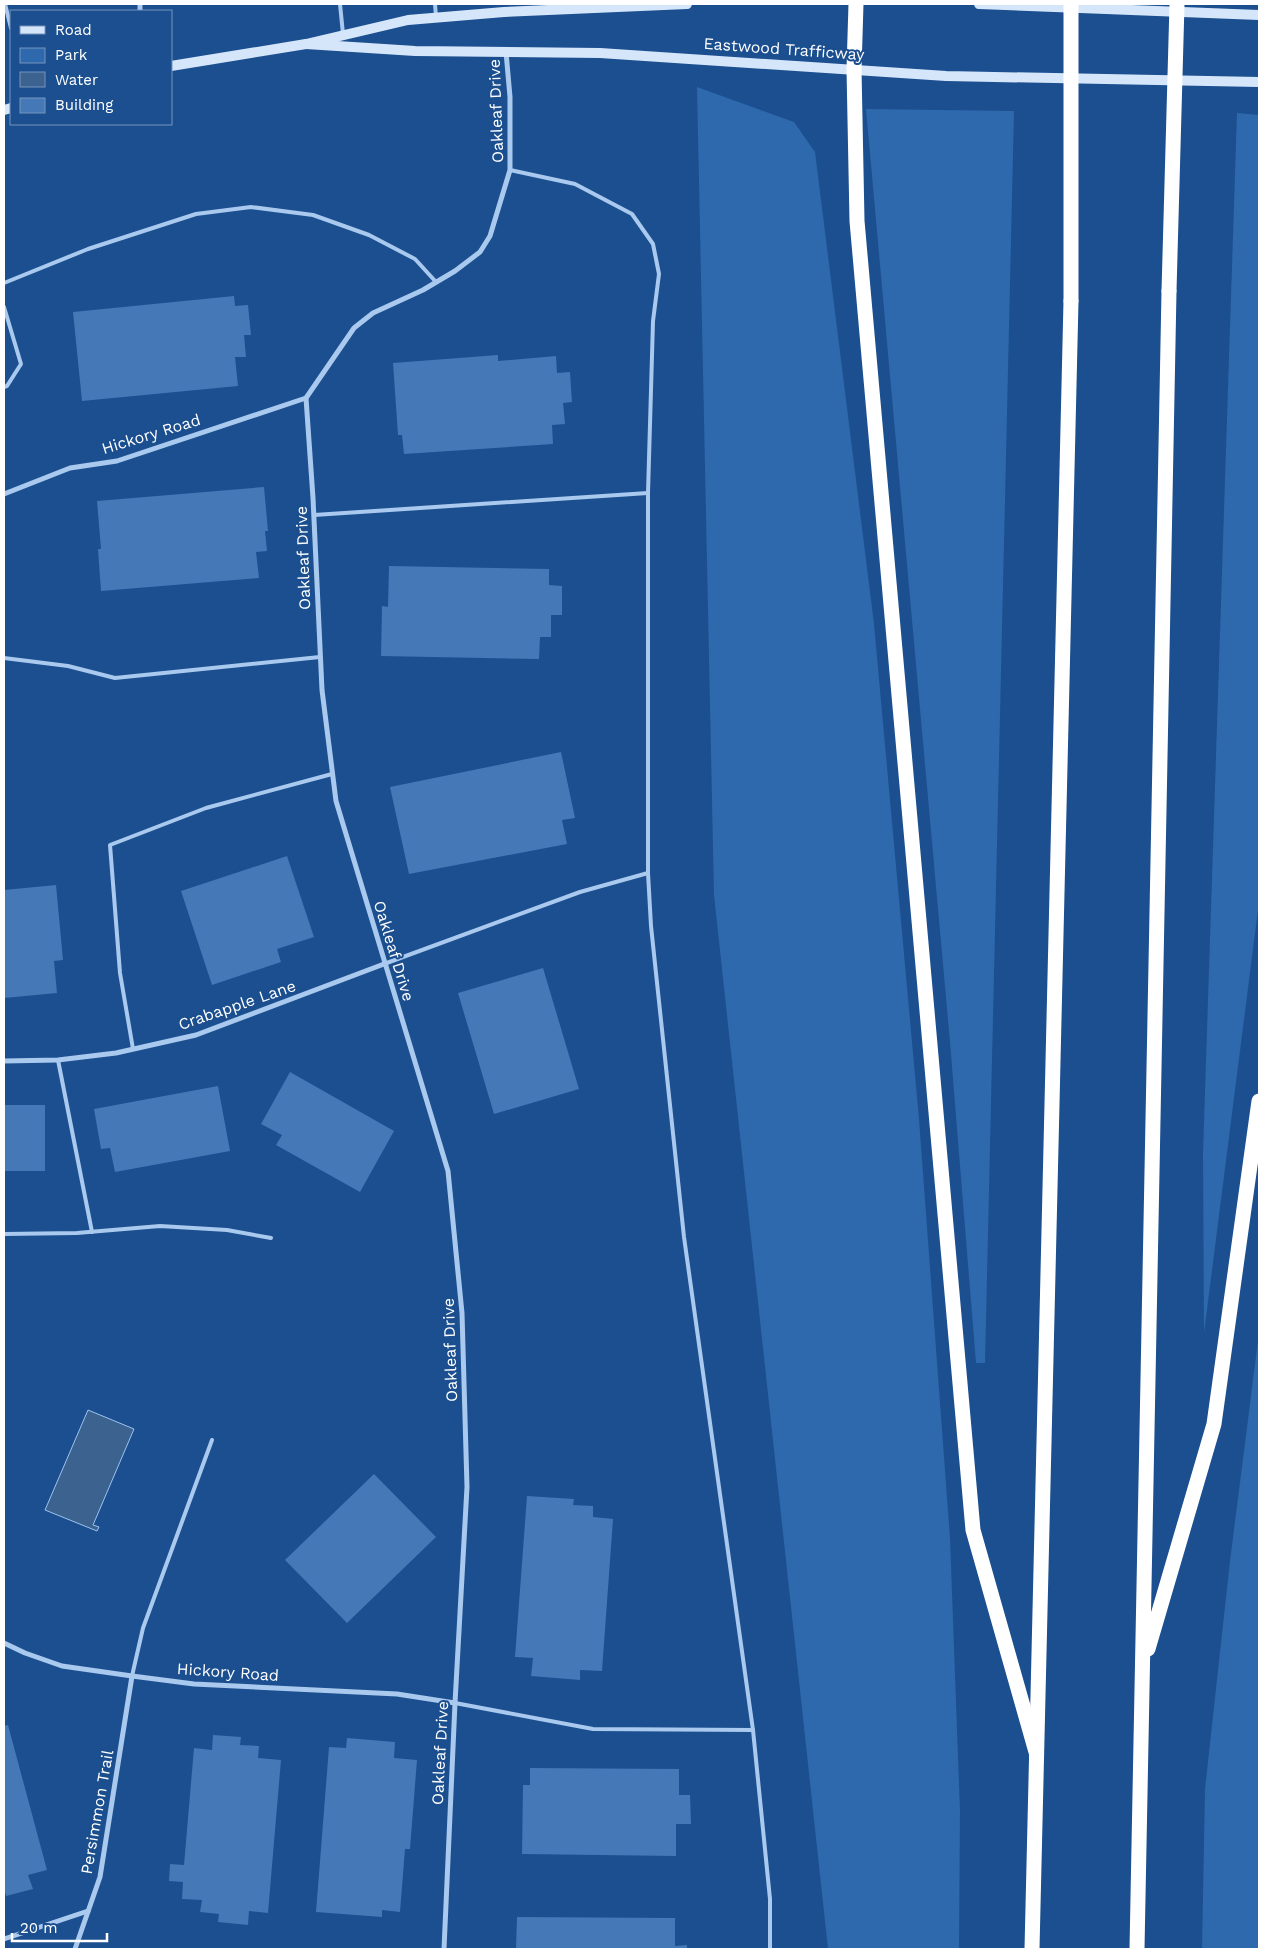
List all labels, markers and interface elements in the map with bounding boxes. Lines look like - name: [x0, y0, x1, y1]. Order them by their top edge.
- legend: [10, 10, 172, 125]
- text: Road: [55, 21, 92, 39]
- street label: Eastwood Trafficway: [703, 34, 866, 64]
- text: Park: [55, 46, 88, 64]
- street label: Oakleaf Drive: [485, 59, 507, 163]
- text: Water: [55, 71, 98, 89]
- text: Building: [55, 96, 113, 114]
- street label: Hickory Road: [99, 410, 203, 458]
- street label: Oakleaf Drive: [292, 506, 314, 610]
- street label: Oakleaf Drive: [370, 898, 418, 1004]
- street label: Crabapple Lane: [176, 976, 298, 1034]
- street label: Oakleaf Drive: [439, 1298, 461, 1402]
- street label: Hickory Road: [176, 1659, 280, 1685]
- street label: Oakleaf Drive: [428, 1701, 452, 1805]
- street label: Persimmon Trail: [77, 1748, 117, 1876]
- scale bar: [12, 1910, 108, 1942]
- text: 20 m: [20, 1919, 58, 1937]

